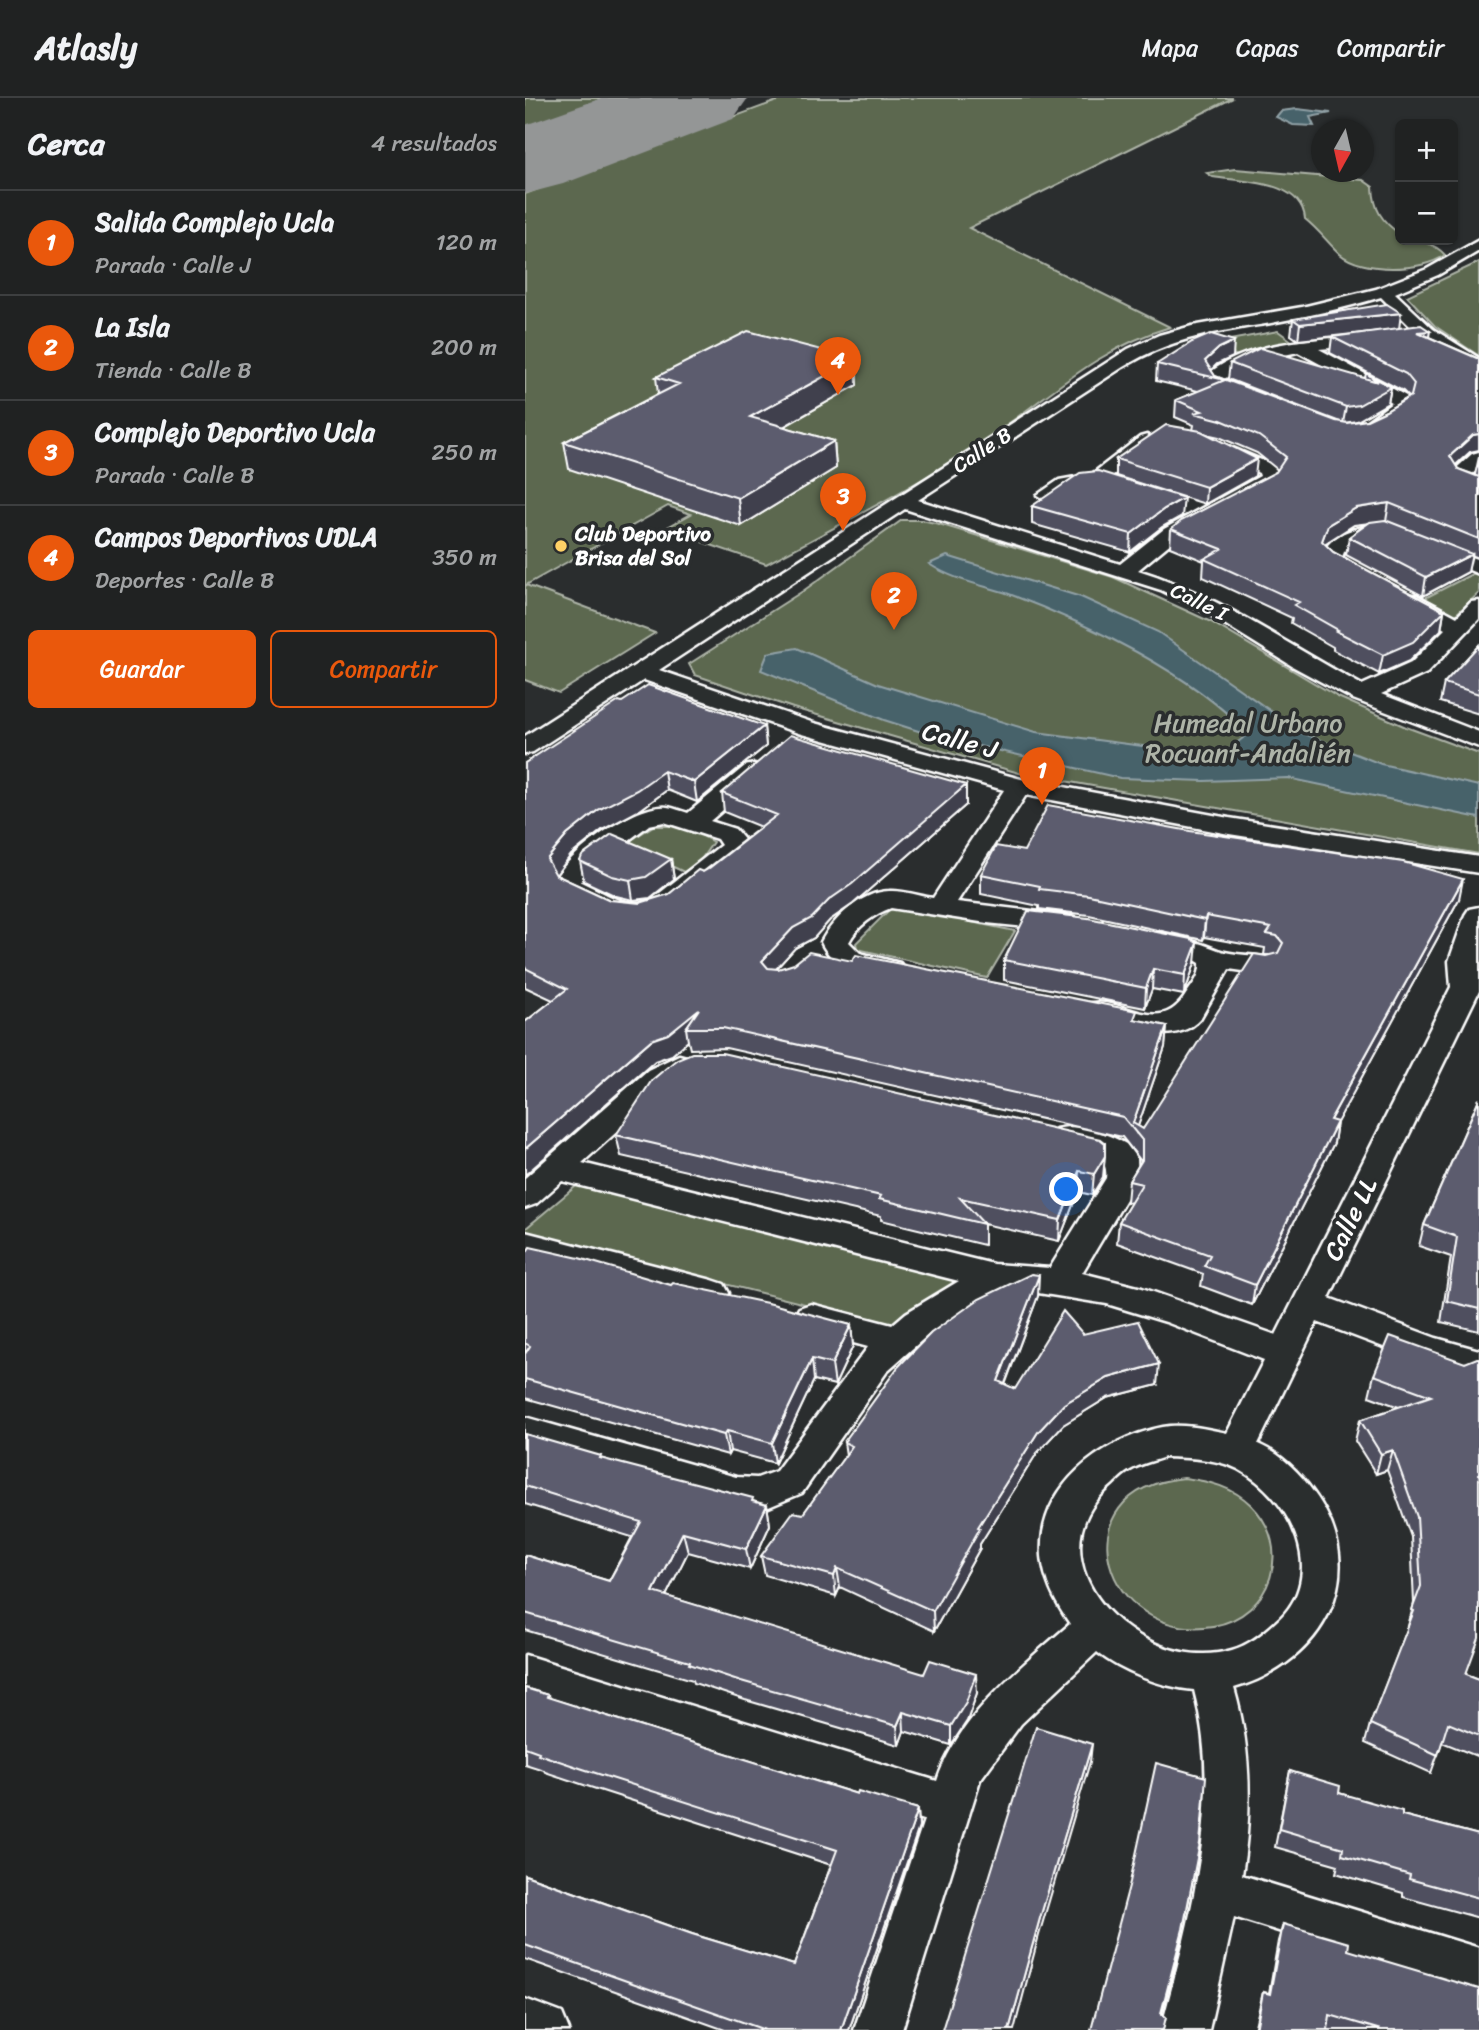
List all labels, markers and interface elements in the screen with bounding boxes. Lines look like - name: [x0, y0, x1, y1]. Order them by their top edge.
- text: Atlasly: [35, 19, 137, 77]
- text: Mapa: [1142, 27, 1198, 69]
- text: Capas: [1236, 27, 1299, 69]
- text: Compartir: [1337, 27, 1444, 69]
- text: Cerca: [28, 117, 104, 171]
- north arrow: [1311, 119, 1374, 182]
- map controls: [1395, 119, 1458, 245]
- button: +: [1395, 119, 1458, 182]
- text: 4 resultados: [371, 123, 497, 164]
- button: −: [1395, 182, 1458, 245]
- text: Salida Complejo Ucla: [95, 199, 334, 245]
- text: 1: [46, 222, 56, 263]
- text: 120 m: [436, 222, 497, 263]
- text: Parada · Calle J: [95, 245, 251, 286]
- text: La Isla: [95, 304, 170, 350]
- text: 2: [44, 327, 58, 368]
- text: 200 m: [431, 327, 497, 368]
- pin: 4: [815, 337, 861, 395]
- text: Tienda · Calle B: [95, 350, 252, 391]
- text: Complejo Deportivo Ucla: [95, 409, 375, 455]
- street label: Calle B: [944, 416, 1020, 484]
- text: 3: [45, 432, 57, 473]
- text: 250 m: [431, 432, 497, 473]
- text: Parada · Calle B: [95, 455, 255, 496]
- pin: 3: [820, 473, 866, 531]
- text: Campos Deportivos UDLA: [95, 514, 377, 560]
- place label: Club Deportivo Brisa del Sol: [574, 515, 711, 577]
- text: 4: [44, 537, 58, 578]
- text: 350 m: [432, 537, 497, 578]
- marker: Club Deportivo Brisa del Sol: [553, 538, 569, 554]
- text: Deportes · Calle B: [95, 560, 274, 601]
- pin: 2: [871, 572, 917, 630]
- street label: Calle I: [1164, 572, 1236, 633]
- button: Guardar: [28, 630, 256, 708]
- button: Compartir: [270, 630, 497, 708]
- park label: Humedal Urbano Rocuant-Andalién: [1145, 700, 1351, 776]
- street label: Calle J: [917, 708, 1004, 772]
- pin: 1: [1019, 747, 1065, 805]
- street label: Calle LL: [1310, 1169, 1390, 1269]
- your location: [1049, 1172, 1083, 1206]

